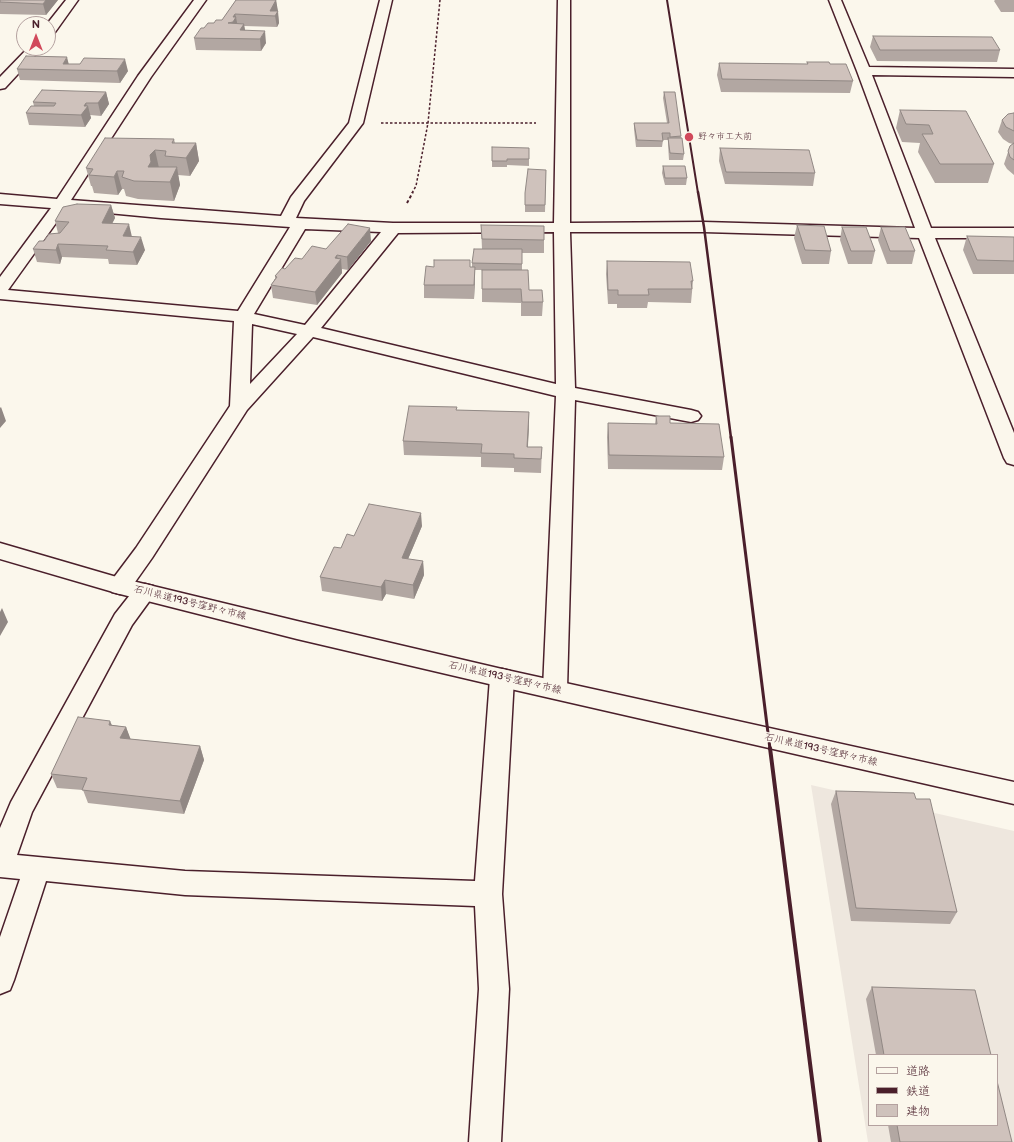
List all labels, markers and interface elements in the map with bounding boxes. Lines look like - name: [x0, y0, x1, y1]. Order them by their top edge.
- north arrow: [16, 16, 56, 56]
- text: N: [32, 18, 40, 31]
- marker: 野々市工大前: [683, 131, 695, 143]
- place label: 野々市工大前: [698, 132, 752, 142]
- street label: 石川県道193号窪野々市線: [132, 583, 248, 623]
- street label: 石川県道193号窪野々市線: [447, 659, 563, 697]
- street label: 石川県道193号窪野々市線: [763, 731, 879, 769]
- legend: [868, 1054, 998, 1126]
- text: 道路: [906, 1064, 930, 1079]
- text: 鉄道: [906, 1084, 930, 1099]
- text: 建物: [906, 1104, 930, 1119]

